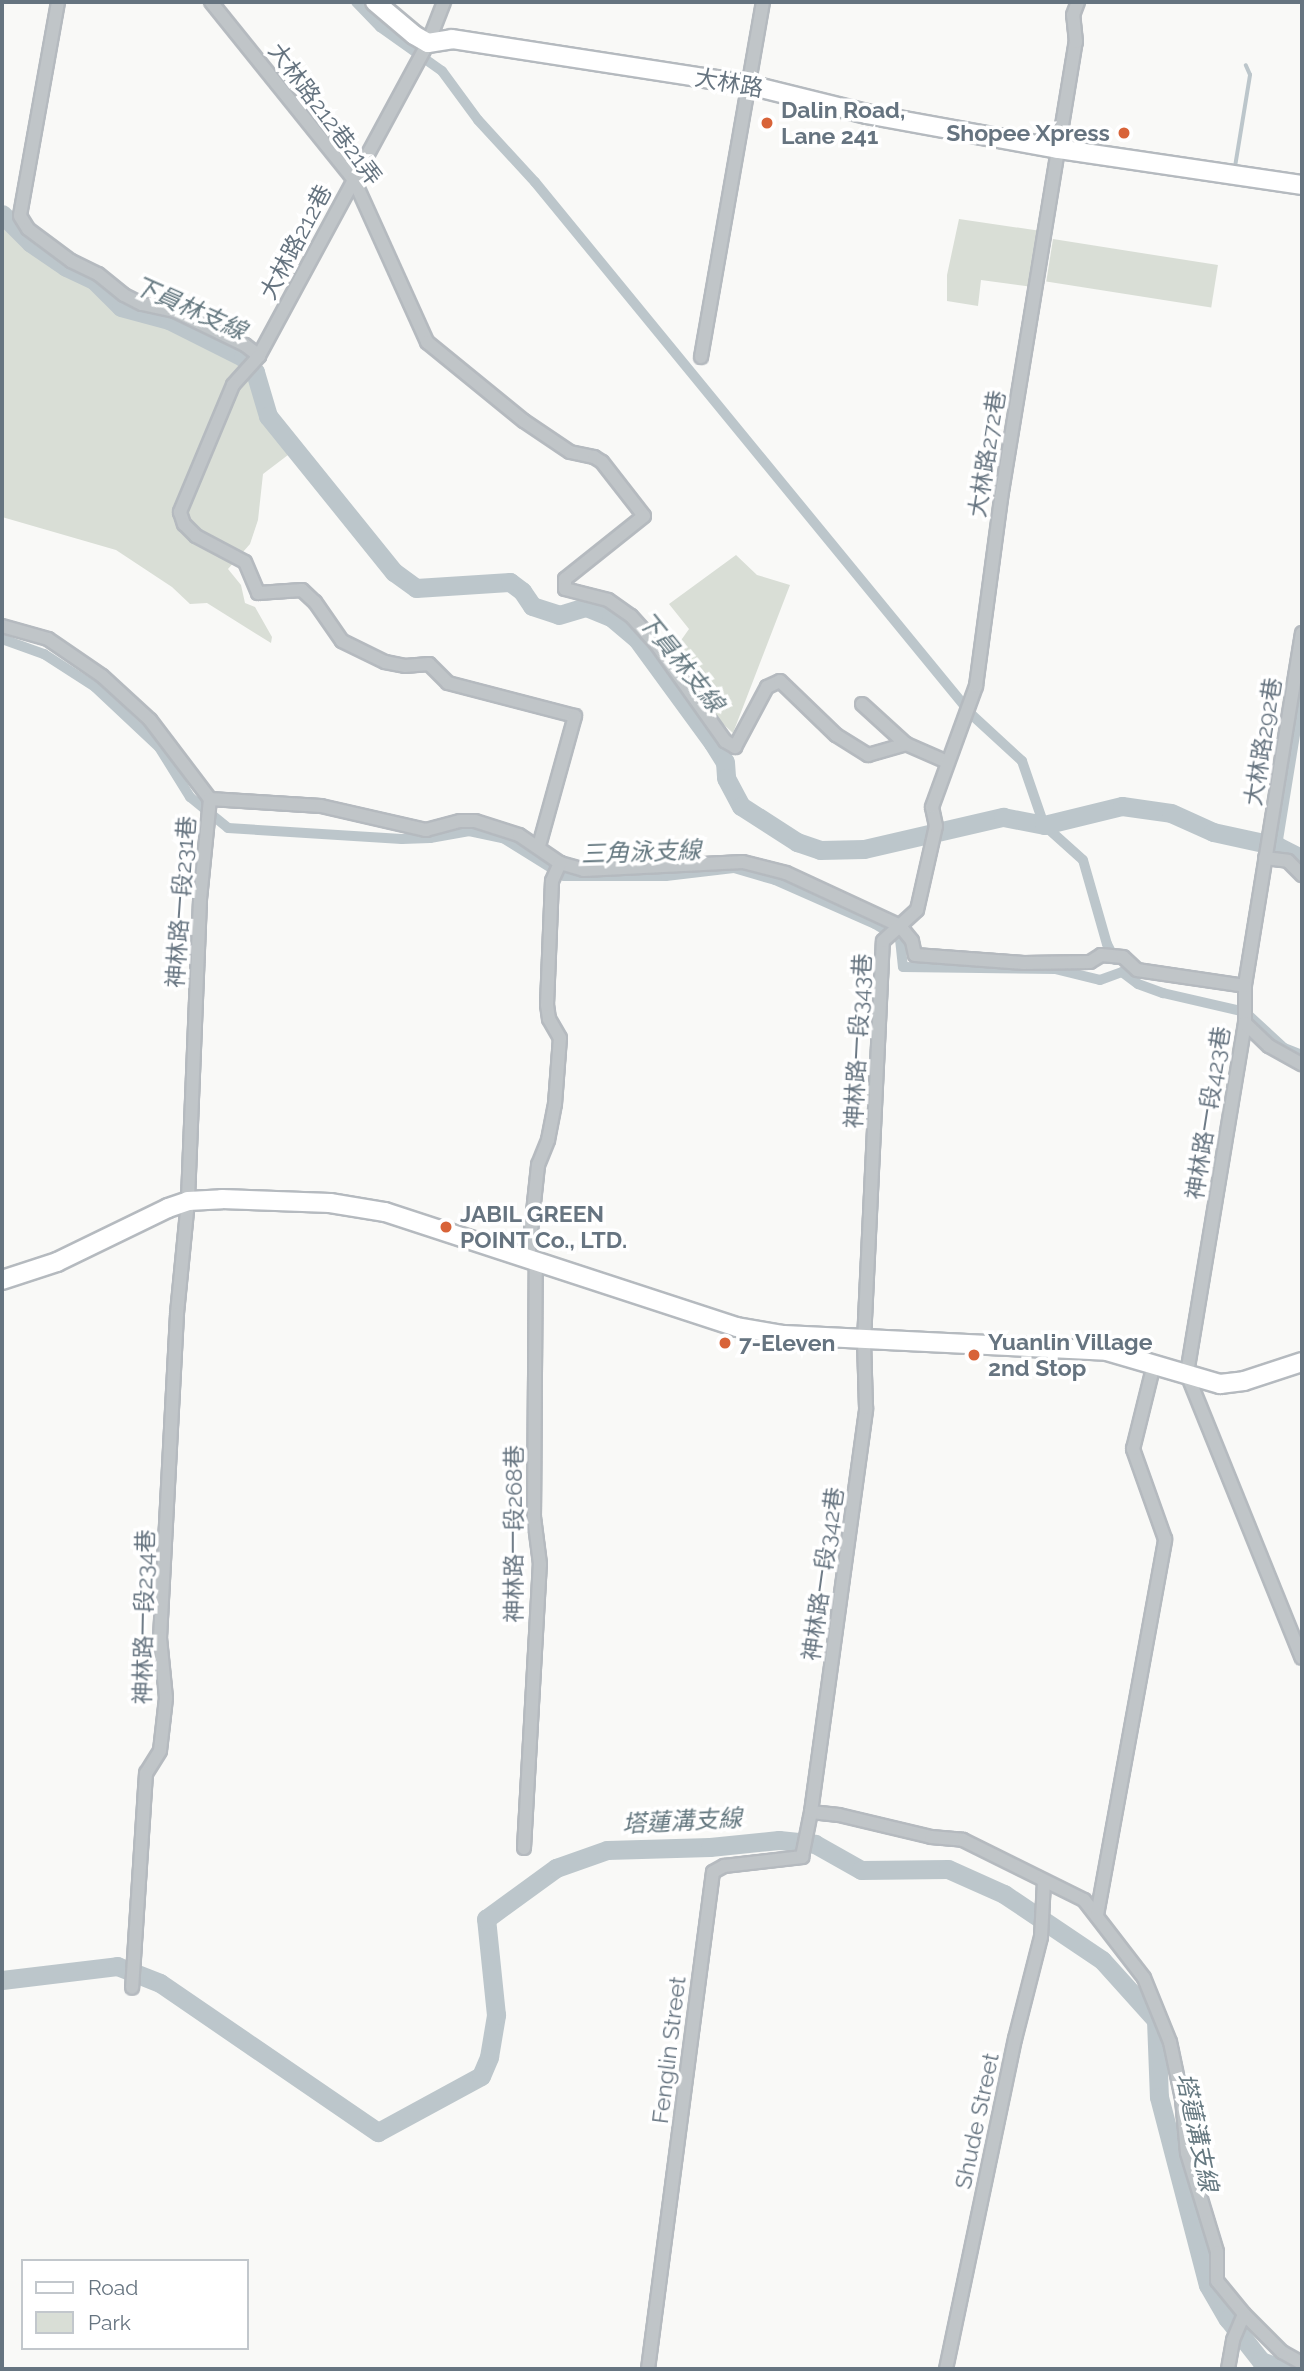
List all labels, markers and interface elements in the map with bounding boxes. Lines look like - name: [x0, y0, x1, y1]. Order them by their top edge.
- street label: 大林路212巷21弄: [263, 38, 387, 190]
- street label: 大林路: [693, 63, 765, 103]
- place label: Dalin Road, Lane 241: [781, 96, 905, 150]
- marker: Dalin Road, Lane 241: [759, 115, 775, 131]
- place label: Shopee Xpress: [946, 119, 1110, 147]
- marker: Shopee Xpress: [1116, 125, 1132, 141]
- street label: 大林路212巷: [254, 180, 338, 304]
- water label: 下員林支線: [129, 270, 251, 346]
- street label: 大林路272巷: [963, 388, 1011, 520]
- water label: 下員林支線: [632, 606, 730, 718]
- street label: 大林路292巷: [1239, 676, 1287, 808]
- street label: 神林路一段231巷: [161, 815, 201, 989]
- water label: 三角泳支線: [581, 836, 701, 868]
- street label: 神林路一段343巷: [840, 953, 876, 1129]
- street label: 神林路一段423巷: [1181, 1025, 1235, 1201]
- place label: JABIL GREEN POINT Co., LTD.: [460, 1200, 628, 1254]
- marker: JABIL GREEN POINT Co., LTD.: [438, 1219, 454, 1235]
- place label: Yuanlin Village 2nd Stop: [988, 1328, 1153, 1382]
- place label: 7-Eleven: [739, 1329, 835, 1357]
- marker: 7-Eleven: [717, 1335, 733, 1351]
- marker: Yuanlin Village 2nd Stop: [966, 1347, 982, 1363]
- street label: 神林路一段268巷: [500, 1445, 528, 1623]
- street label: 神林路一段342巷: [797, 1486, 849, 1662]
- street label: 神林路一段234巷: [129, 1529, 159, 1705]
- water label: 塔蓮溝支線: [621, 1803, 743, 1839]
- street label: Fenglin Street: [646, 1975, 692, 2125]
- street label: Shude Street: [949, 2050, 1005, 2192]
- water label: 塔蓮溝支線: [1170, 2070, 1224, 2194]
- legend: [21, 2259, 248, 2350]
- text: Road: [88, 2275, 138, 2300]
- text: Park: [88, 2310, 131, 2335]

